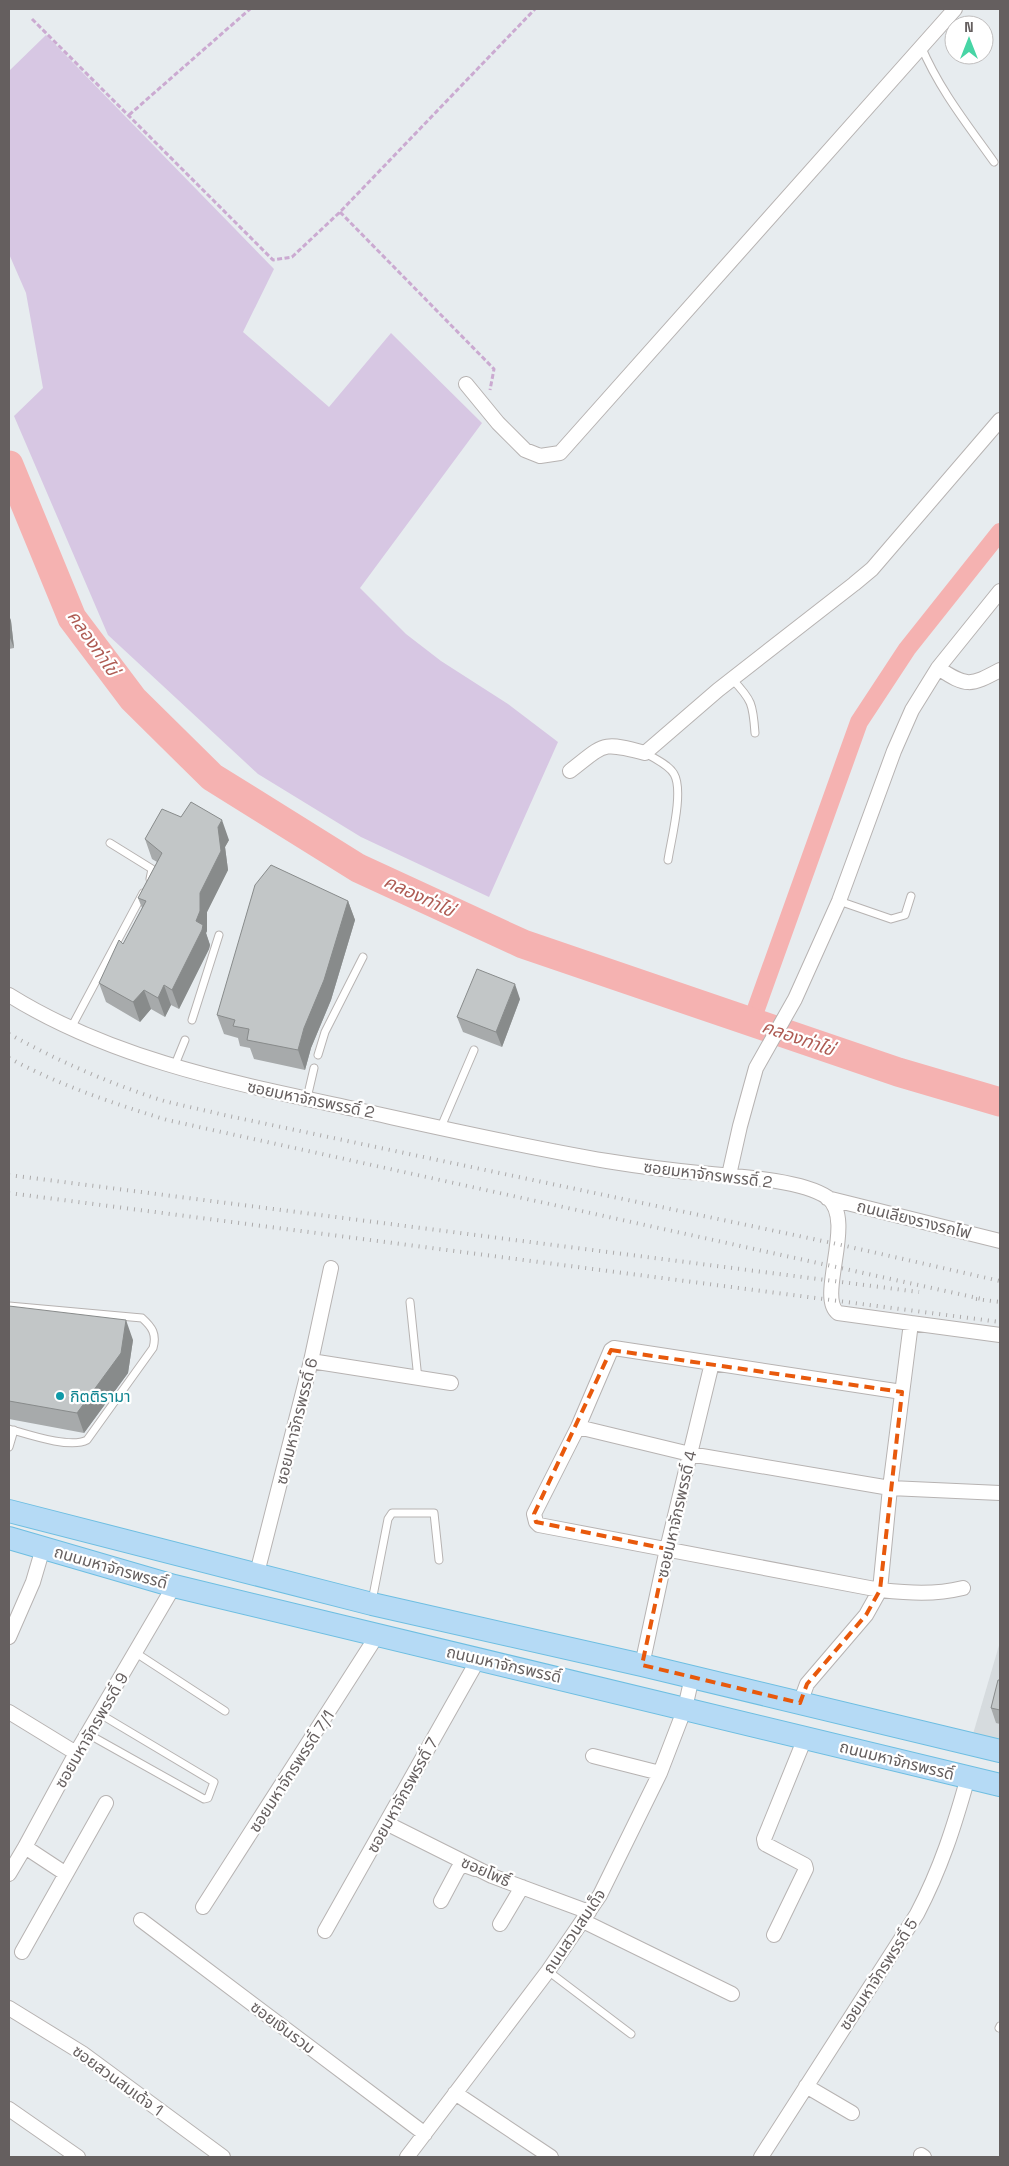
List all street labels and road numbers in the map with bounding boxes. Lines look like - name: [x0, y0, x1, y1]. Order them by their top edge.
- street label: ซอยมหาจักรพรรดิ์ 2: [245, 1076, 376, 1123]
- street label: ซอยมหาจักรพรรดิ์ 2: [642, 1156, 774, 1193]
- street label: ถนนเลียงรางรถไฟ: [855, 1195, 973, 1244]
- street label: ซอยมหาจักรพรรดิ์ 6: [271, 1356, 322, 1487]
- street label: ซอยมหาจักรพรรดิ์ 4: [652, 1448, 701, 1580]
- street label: ถนนมหาจักรพรรดิ์: [52, 1541, 170, 1594]
- street label: ถนนมหาจักรพรรดิ์: [444, 1641, 563, 1688]
- street label: ซอยมหาจักรพรรดิ์ 9: [50, 1669, 133, 1792]
- street label: ซอยมหาจักรพรรดิ์ 7/1: [244, 1706, 339, 1836]
- street label: ซอยมหาจักรพรรดิ์ 7: [362, 1734, 443, 1857]
- street label: ถนนมหาจักรพรรดิ์: [837, 1736, 956, 1785]
- street label: ซอยโพธิ์: [458, 1851, 514, 1892]
- street label: ถนนสวนสมเด็จ: [538, 1885, 611, 1978]
- street label: ซอยมหาจักรพรรดิ์ 5: [834, 1914, 922, 2034]
- street label: ซอยเงินรวม: [246, 1996, 319, 2059]
- street label: ซอยสวนสมเด้จ 1: [68, 2040, 167, 2120]

